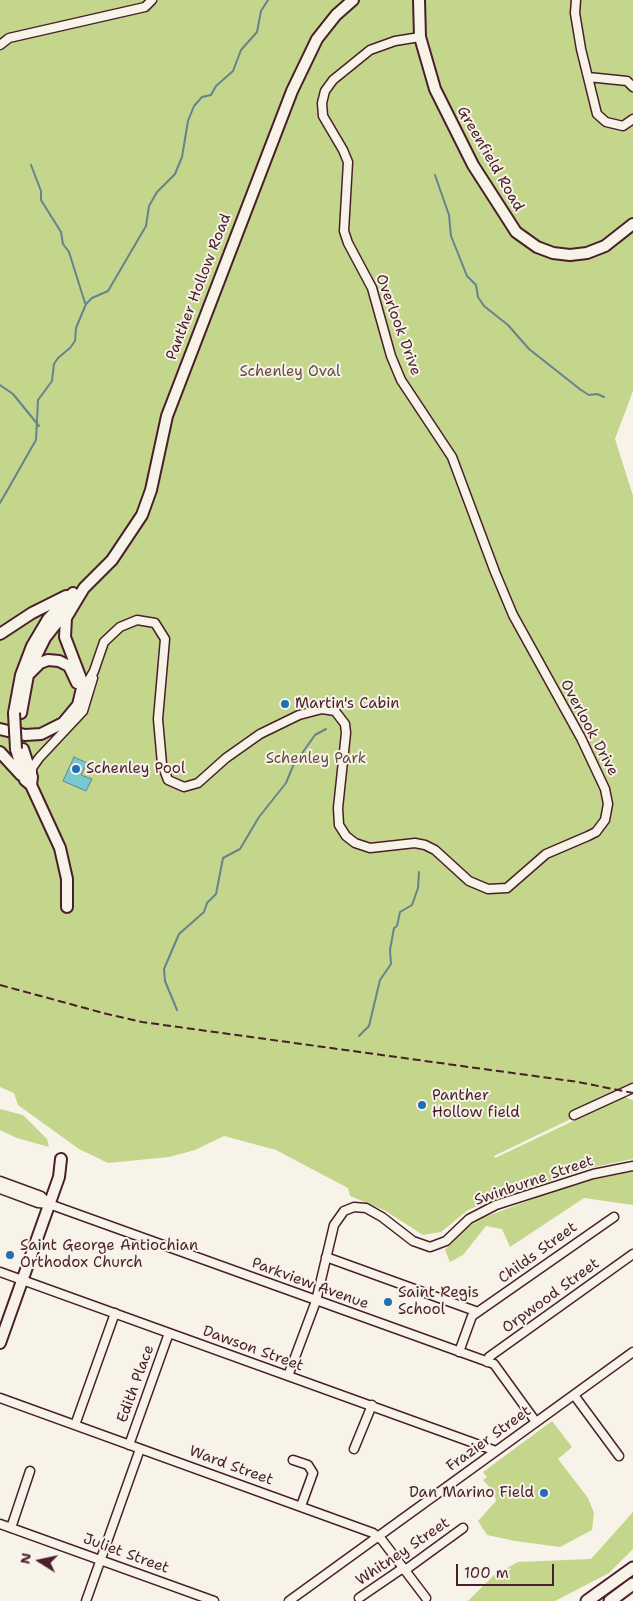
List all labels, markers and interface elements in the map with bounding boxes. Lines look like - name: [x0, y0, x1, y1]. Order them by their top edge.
- street label: Greenfield Road: [453, 103, 527, 215]
- street label: Panther Hollow Road: [163, 211, 235, 363]
- street label: Overlook Drive: [371, 272, 425, 378]
- park label: Schenley Oval: [240, 363, 340, 381]
- street label: Overlook Drive: [556, 677, 622, 779]
- place label: Martin's Cabin: [295, 695, 399, 713]
- marker: Martin's Cabin: [279, 698, 291, 710]
- park label: Schenley Park: [266, 750, 366, 768]
- place label: Schenley Pool: [86, 760, 185, 778]
- marker: Schenley Pool: [70, 763, 82, 775]
- place label: Panther Hollow field: [432, 1087, 520, 1122]
- marker: Panther Hollow field: [416, 1099, 428, 1111]
- street label: Swinburne Street: [472, 1152, 596, 1210]
- street label: Childs Street: [495, 1218, 581, 1288]
- place label: Saint George Antiochian Orthodox Church: [20, 1237, 198, 1272]
- marker: Saint George Antiochian Orthodox Church: [4, 1249, 16, 1261]
- street label: Parkview Avenue: [249, 1254, 371, 1314]
- street label: Orpwood Street: [499, 1255, 603, 1337]
- place label: Saint Regis School: [398, 1284, 479, 1319]
- marker: Saint Regis School: [382, 1296, 394, 1308]
- street label: Dawson Street: [200, 1322, 306, 1376]
- street label: Edith Place: [114, 1343, 158, 1425]
- street label: Frazier Street: [443, 1402, 535, 1476]
- street label: Ward Street: [187, 1442, 275, 1490]
- place label: Dan Marino Field: [409, 1484, 534, 1502]
- marker: Dan Marino Field: [538, 1487, 550, 1499]
- street label: Whitney Street: [353, 1514, 453, 1590]
- street label: Juliet Street: [81, 1530, 171, 1578]
- north arrow: [15, 1536, 65, 1586]
- text: N: [15, 1551, 35, 1565]
- scale bar: [458, 1554, 556, 1586]
- text: 100 m: [464, 1563, 509, 1583]

